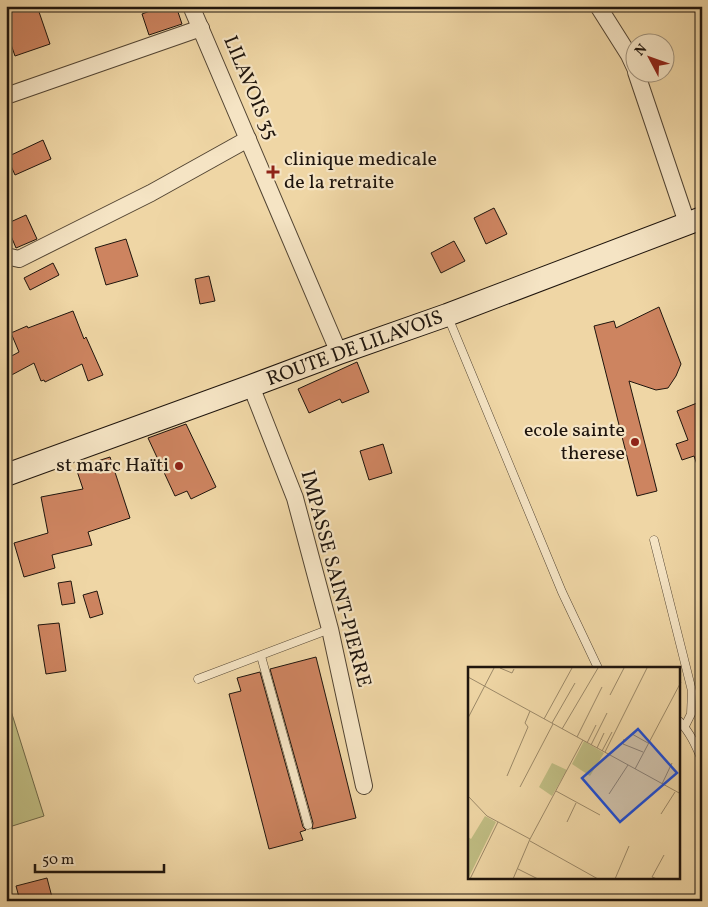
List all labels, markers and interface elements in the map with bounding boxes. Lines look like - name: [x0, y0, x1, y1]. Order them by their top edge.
- street label: LILAVOIS 35: [216, 32, 284, 144]
- north arrow: [626, 32, 676, 82]
- text: N: [631, 40, 652, 61]
- place label: clinique medicale de la retraite: [284, 146, 437, 197]
- marker: clinique medicale de la retraite: [266, 165, 280, 179]
- street label: ROUTE DE LILAVOIS: [263, 304, 447, 394]
- place label: ecole sainte therese: [524, 417, 625, 468]
- marker: ecole sainte therese: [629, 436, 641, 448]
- place label: st marc Haïti: [56, 452, 169, 480]
- marker: st marc Haïti: [173, 460, 185, 472]
- street label: IMPASSE SAINT-PIERRE: [293, 467, 377, 691]
- inset map: [468, 667, 680, 880]
- scale bar: [35, 842, 164, 874]
- text: 50 m: [42, 850, 74, 871]

